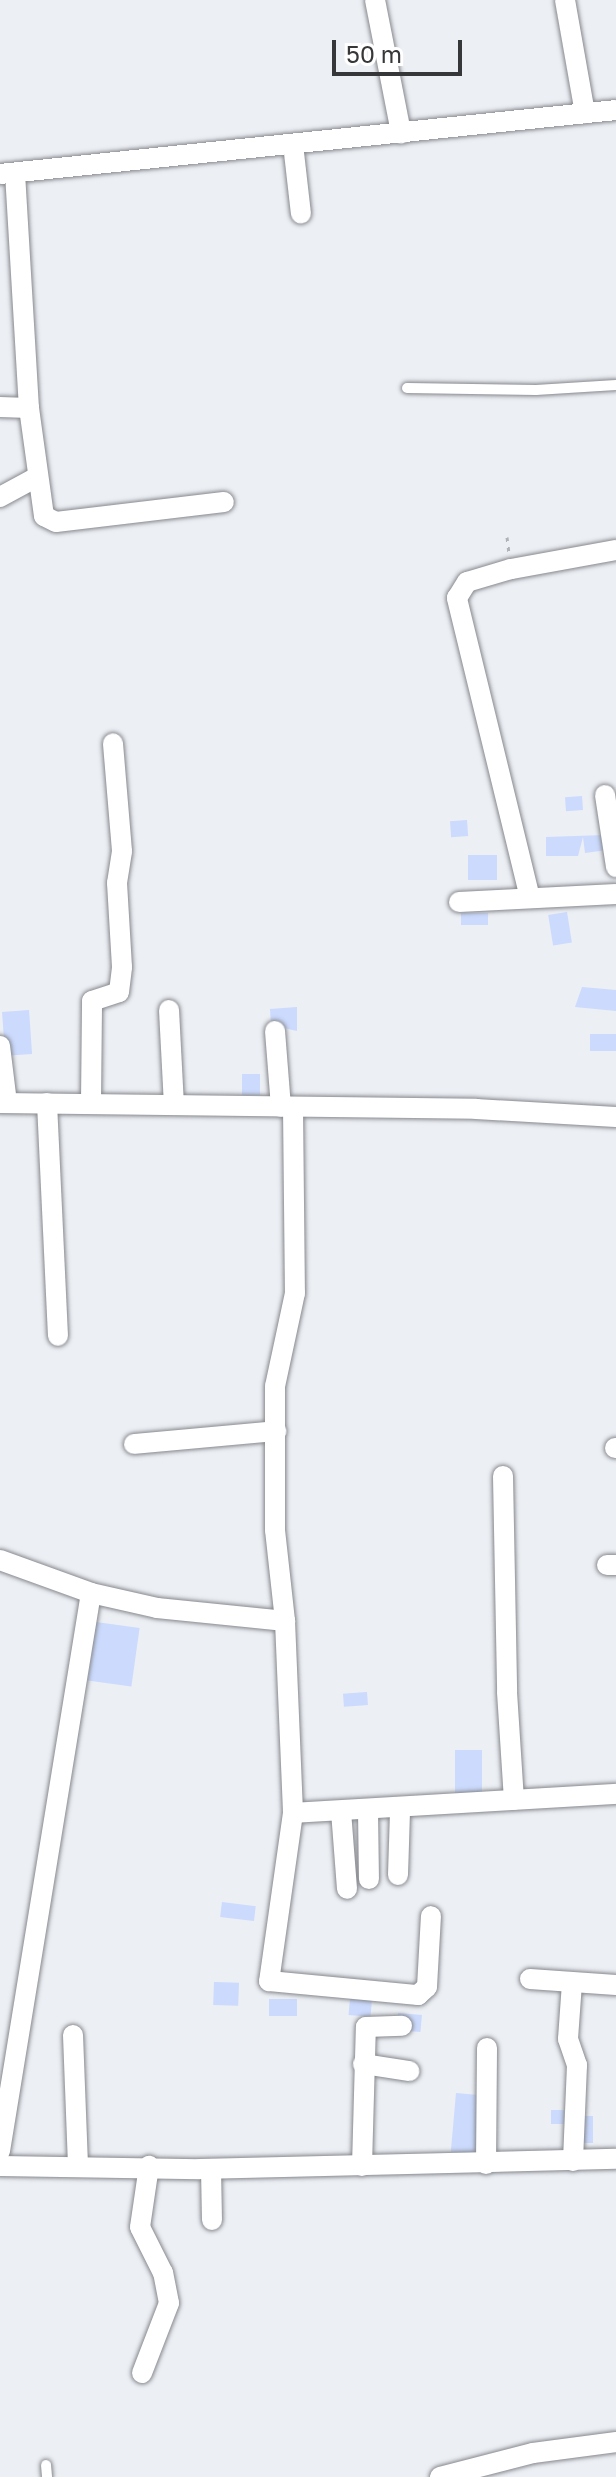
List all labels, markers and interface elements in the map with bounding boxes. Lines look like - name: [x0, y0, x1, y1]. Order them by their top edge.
- scale bar: [336, 24, 466, 74]
- text: 50 m: [346, 39, 402, 68]

